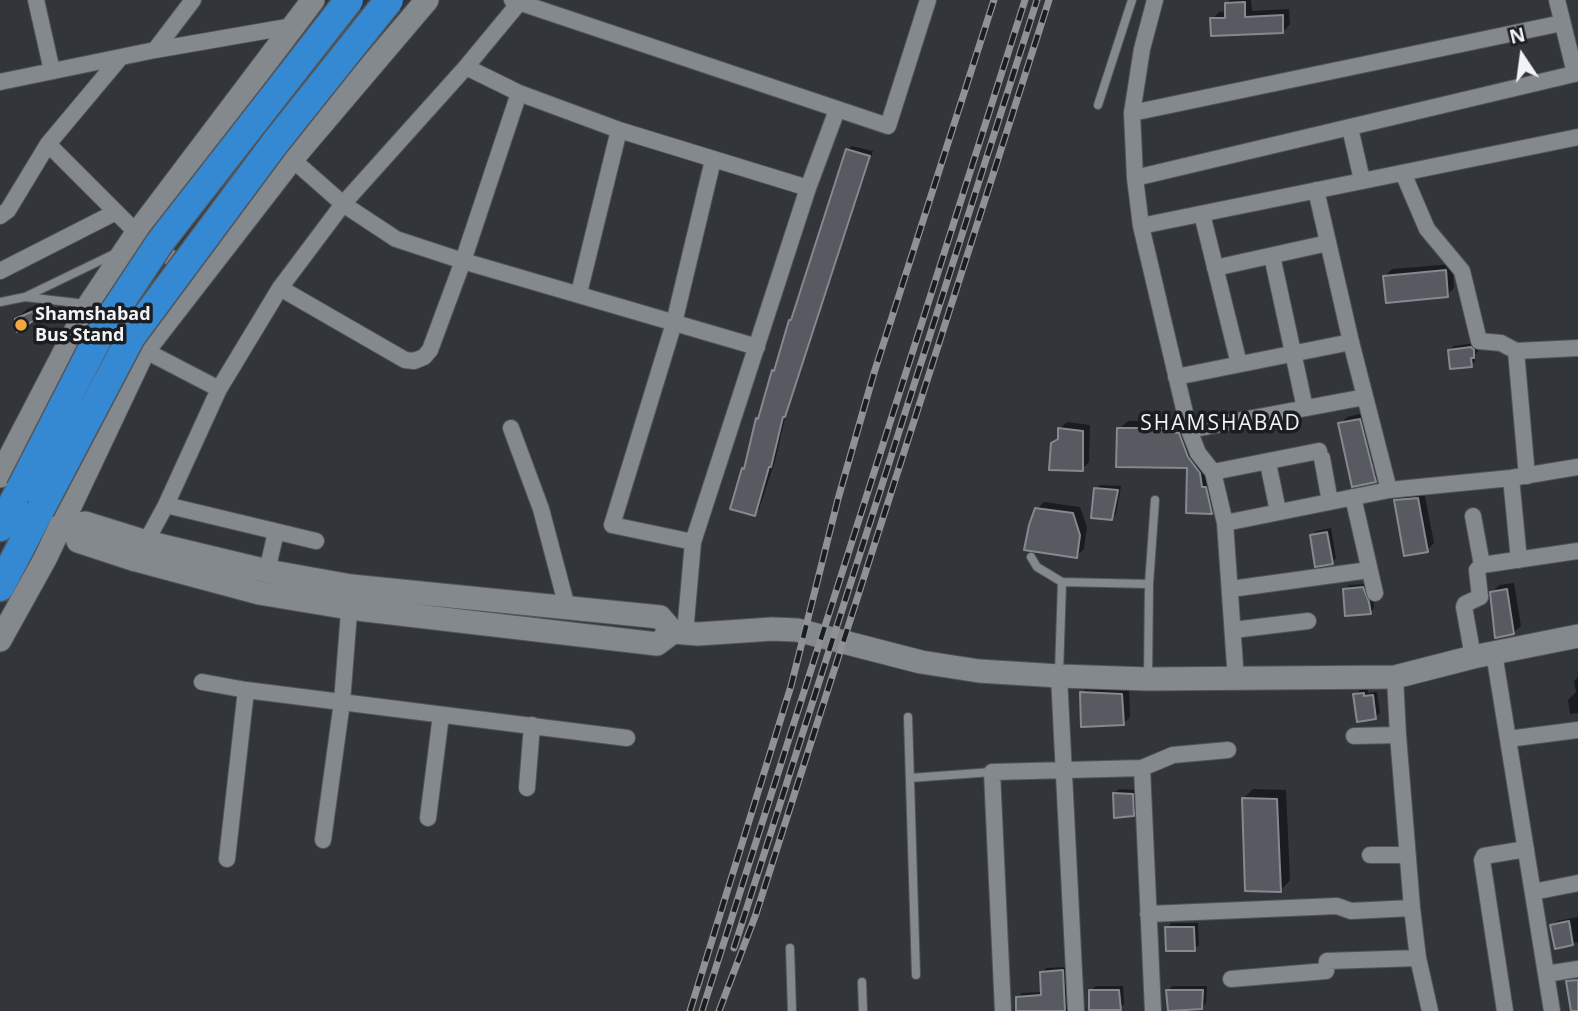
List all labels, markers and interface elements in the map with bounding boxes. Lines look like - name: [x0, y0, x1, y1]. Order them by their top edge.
- north arrow: [1487, 21, 1557, 91]
- text: N: [1507, 21, 1528, 50]
- place label: Shamshabad Bus Stand: [35, 304, 151, 346]
- marker: Shamshabad Bus Stand: [13, 317, 29, 333]
- district label: SHAMSHABAD: [1141, 411, 1301, 437]

